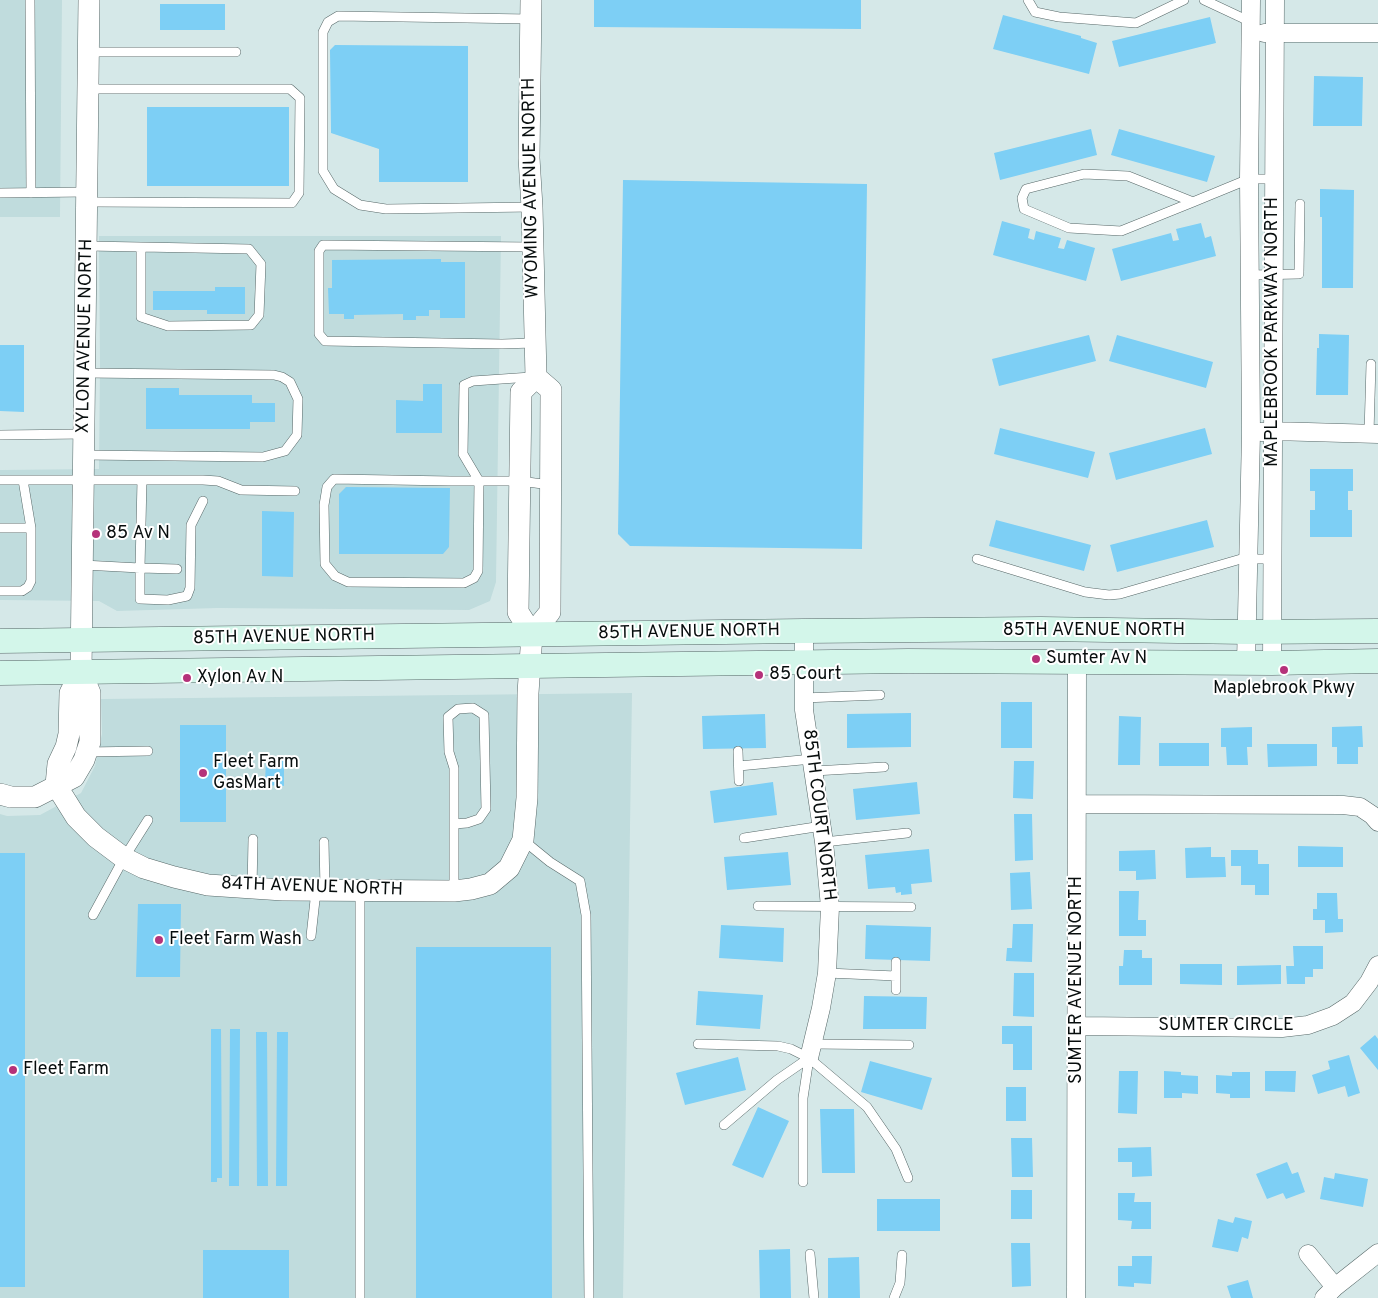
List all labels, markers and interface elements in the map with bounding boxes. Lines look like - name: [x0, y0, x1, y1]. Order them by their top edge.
- street label: WYOMING AVENUE NORTH: [519, 77, 545, 299]
- street label: MAPLEBROOK PARKWAY NORTH: [1262, 197, 1284, 467]
- street label: XYLON AVENUE NORTH: [74, 238, 98, 434]
- place label: 85 Av N: [106, 523, 170, 545]
- marker: 85 Av N: [90, 528, 102, 540]
- street label: 85TH AVENUE NORTH: [1003, 620, 1185, 642]
- street label: 85TH AVENUE NORTH: [598, 621, 780, 645]
- street label: 85TH AVENUE NORTH: [193, 626, 375, 650]
- place label: Sumter Av N: [1046, 648, 1147, 670]
- marker: Sumter Av N: [1030, 653, 1042, 665]
- place label: 85 Court: [769, 664, 842, 686]
- marker: Maplebrook Pkwy: [1278, 664, 1290, 676]
- place label: Xylon Av N: [197, 667, 283, 689]
- marker: 85 Court: [753, 669, 765, 681]
- marker: Xylon Av N: [181, 672, 193, 684]
- place label: Maplebrook Pkwy: [1213, 678, 1355, 700]
- street label: 85TH COURT NORTH: [797, 728, 839, 902]
- place label: Fleet Farm GasMart: [213, 752, 299, 794]
- marker: Fleet Farm GasMart: [197, 767, 209, 779]
- street label: 84TH AVENUE NORTH: [221, 874, 403, 902]
- street label: SUMTER AVENUE NORTH: [1066, 876, 1088, 1084]
- place label: Fleet Farm Wash: [169, 929, 302, 951]
- marker: Fleet Farm Wash: [153, 934, 165, 946]
- street label: SUMTER CIRCLE: [1158, 1015, 1294, 1037]
- place label: Fleet Farm: [23, 1059, 109, 1081]
- marker: Fleet Farm: [7, 1064, 19, 1076]

